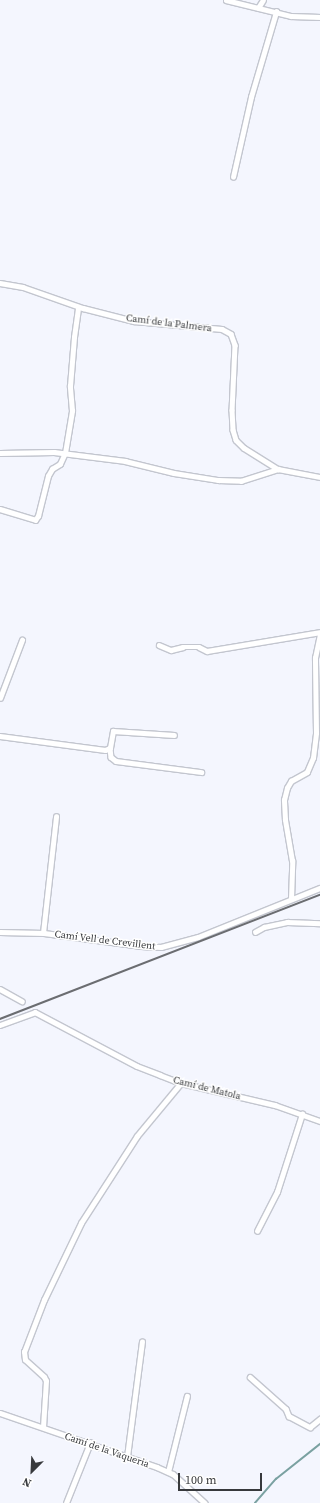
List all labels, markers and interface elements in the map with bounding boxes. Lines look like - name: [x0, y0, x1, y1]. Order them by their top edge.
- street label: Camí de la Palmera: [125, 312, 213, 334]
- street label: Camí Vell de Crevillent: [54, 928, 156, 952]
- street label: Camí de Matola: [172, 1074, 242, 1102]
- street label: Camí de la Vaqueria: [63, 1430, 151, 1470]
- north arrow: [12, 1451, 52, 1491]
- scale bar: [180, 1465, 264, 1491]
- text: 100 m: [185, 1472, 217, 1488]
- text: N: [20, 1474, 34, 1491]

